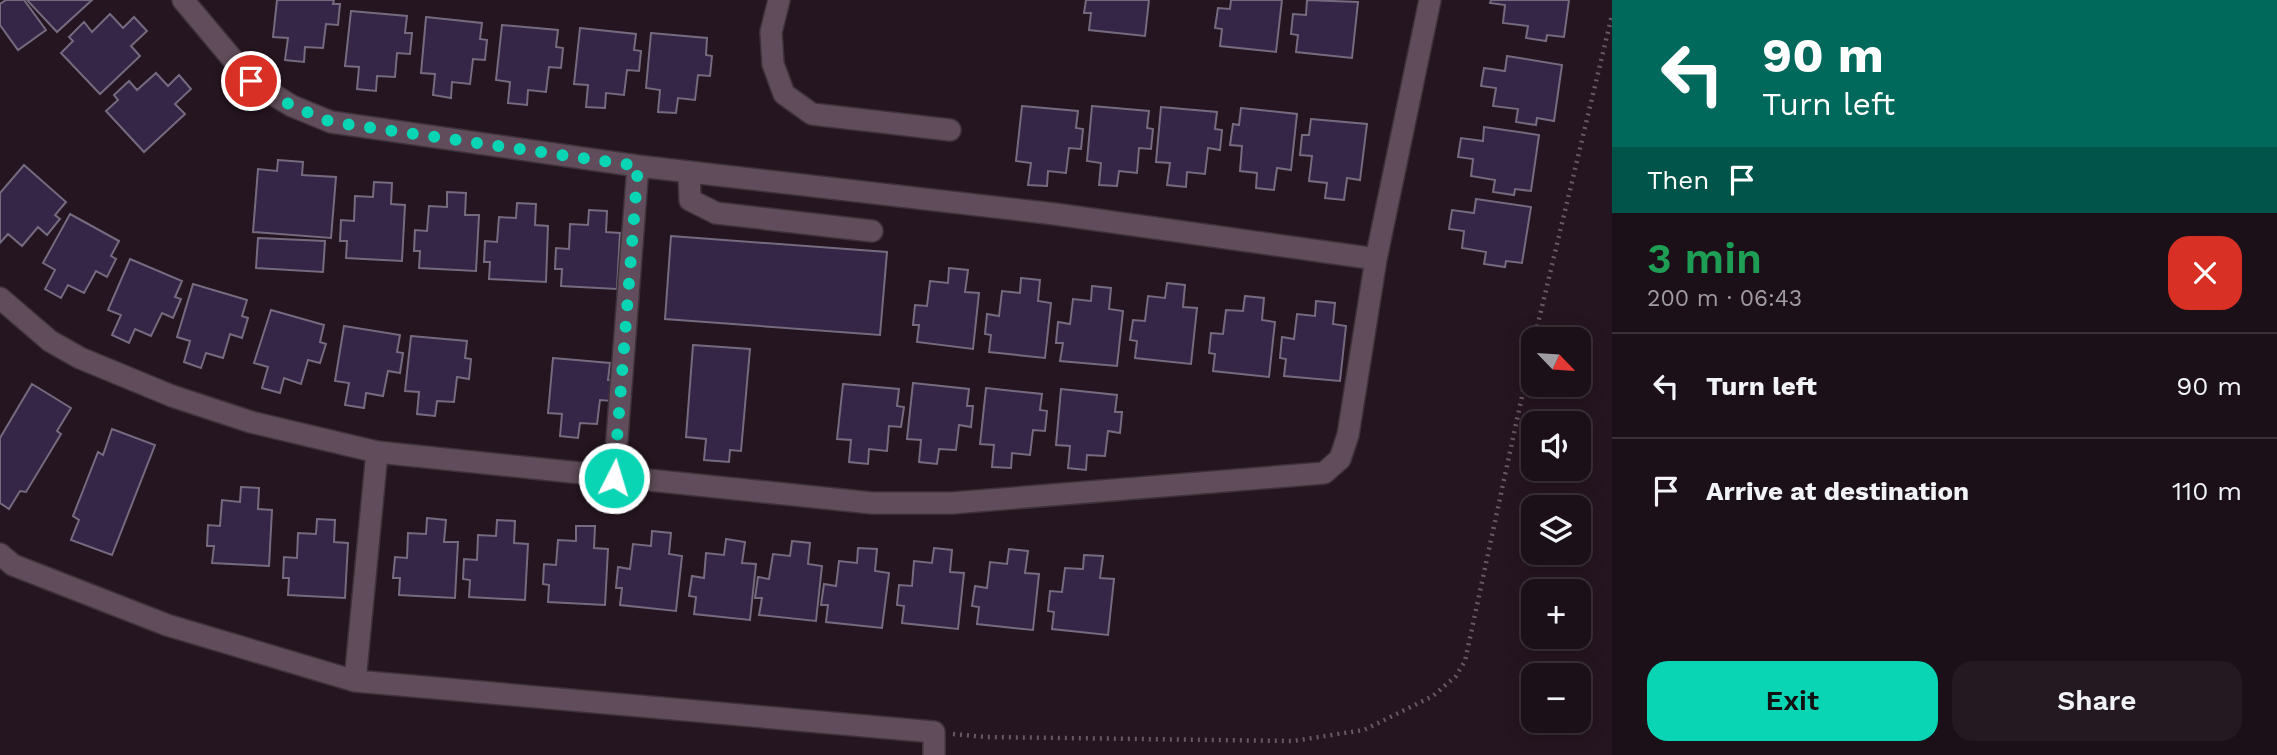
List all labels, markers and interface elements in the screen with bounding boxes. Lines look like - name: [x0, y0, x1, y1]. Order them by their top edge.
- text: 90 m: [1762, 26, 1884, 84]
- icon: left: [1647, 28, 1738, 119]
- pin: [221, 51, 281, 111]
- icon: arrive: [232, 62, 270, 100]
- text: Turn left: [1762, 85, 1895, 123]
- icon: arrive: [1723, 161, 1761, 199]
- text: Then: [1647, 165, 1709, 195]
- text: 3 min: [1647, 234, 1762, 283]
- button: close: [2168, 236, 2242, 310]
- text: 200 m · 06:43: [1647, 285, 1802, 312]
- north arrow: [1521, 327, 1591, 397]
- map controls: [1521, 327, 1591, 733]
- icon: left: [1647, 367, 1685, 405]
- text: Turn left: [1706, 371, 1817, 401]
- text: 90 m: [2176, 371, 2242, 401]
- button: sound: [1521, 411, 1591, 481]
- position arrow: [577, 441, 651, 515]
- icon: arrive: [1647, 472, 1685, 510]
- text: Arrive at destination: [1706, 476, 1969, 506]
- text: 110 m: [2172, 476, 2242, 506]
- button: layers: [1521, 495, 1591, 565]
- button: +: [1521, 579, 1591, 649]
- button: Exit: [1647, 661, 1938, 741]
- button: Share: [1952, 661, 2242, 741]
- button: −: [1521, 663, 1591, 733]

